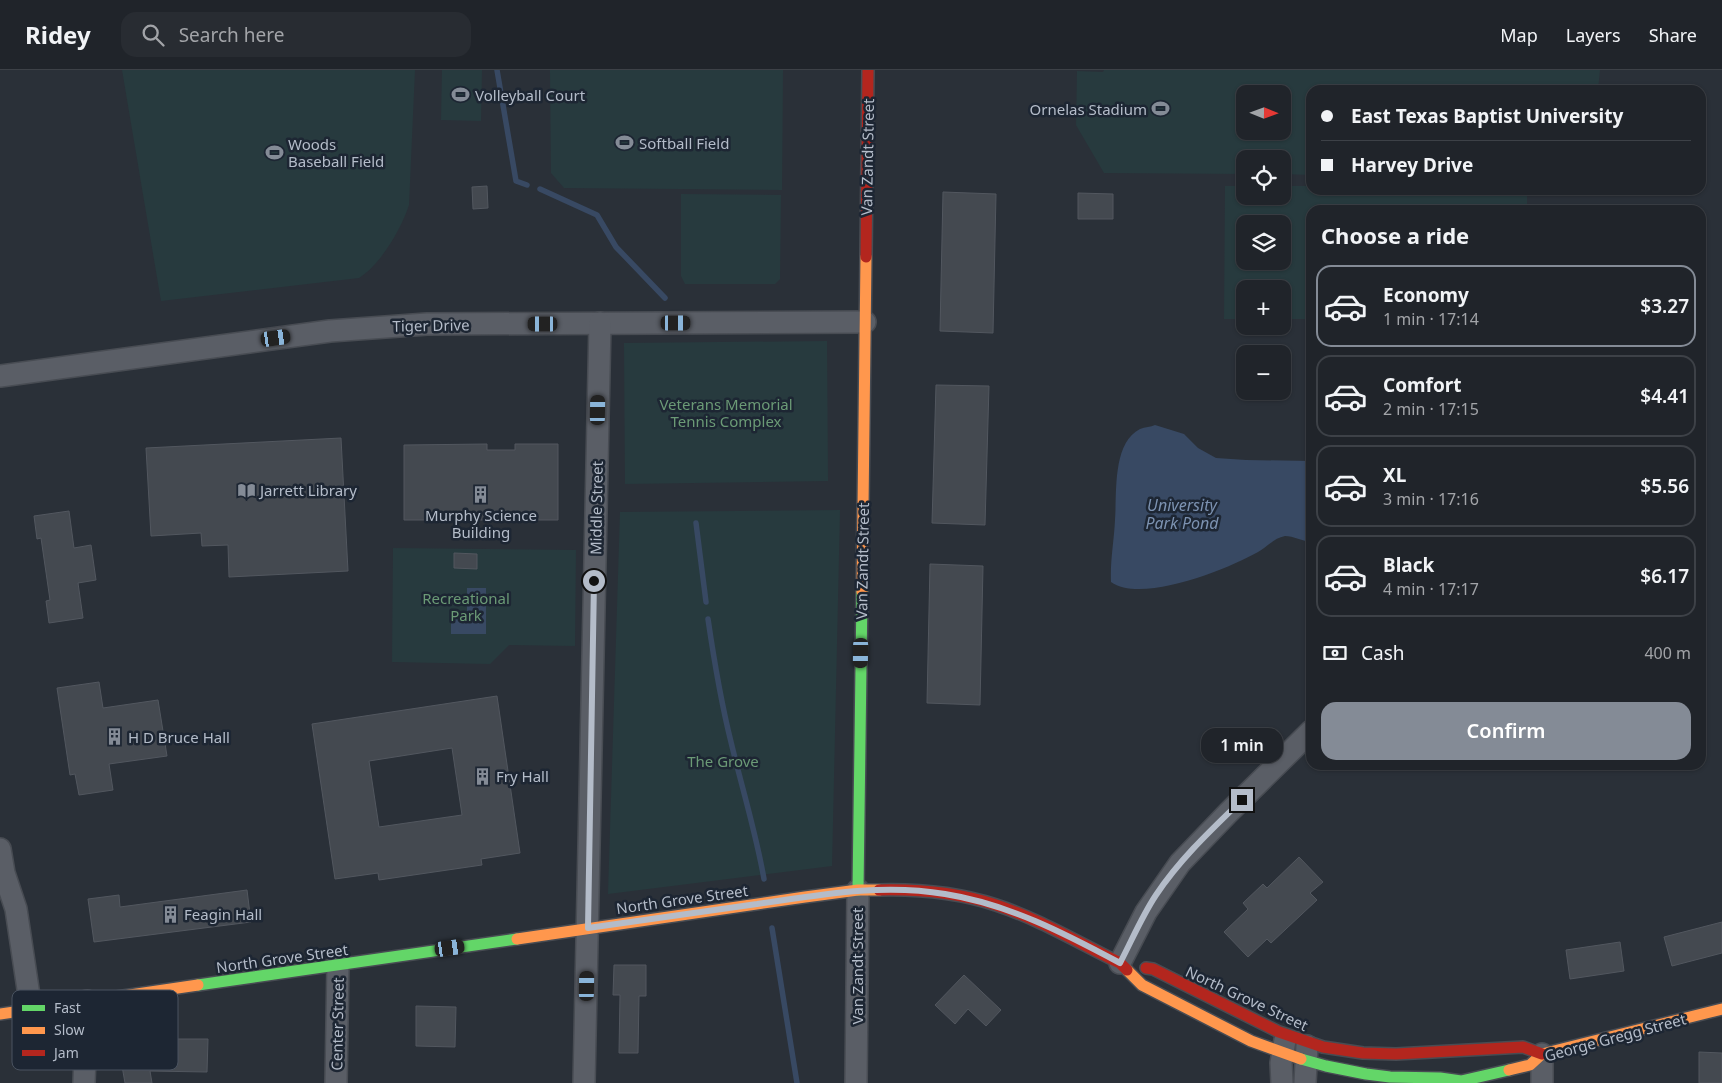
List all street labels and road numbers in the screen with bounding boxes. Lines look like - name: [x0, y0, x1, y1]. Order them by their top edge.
- street label: Van Zandt Street: [856, 98, 878, 216]
- street label: Tiger Drive: [392, 314, 470, 336]
- street label: Middle Street: [585, 460, 607, 555]
- street label: Van Zandt Street: [851, 502, 873, 620]
- street label: North Grove Street: [615, 880, 750, 918]
- street label: Van Zandt Street: [847, 907, 867, 1024]
- street label: North Grove Street: [215, 939, 350, 977]
- street label: North Grove Street: [1183, 961, 1312, 1035]
- street label: Center Street: [326, 977, 348, 1071]
- street label: George Gregg Street: [1542, 1008, 1688, 1066]

